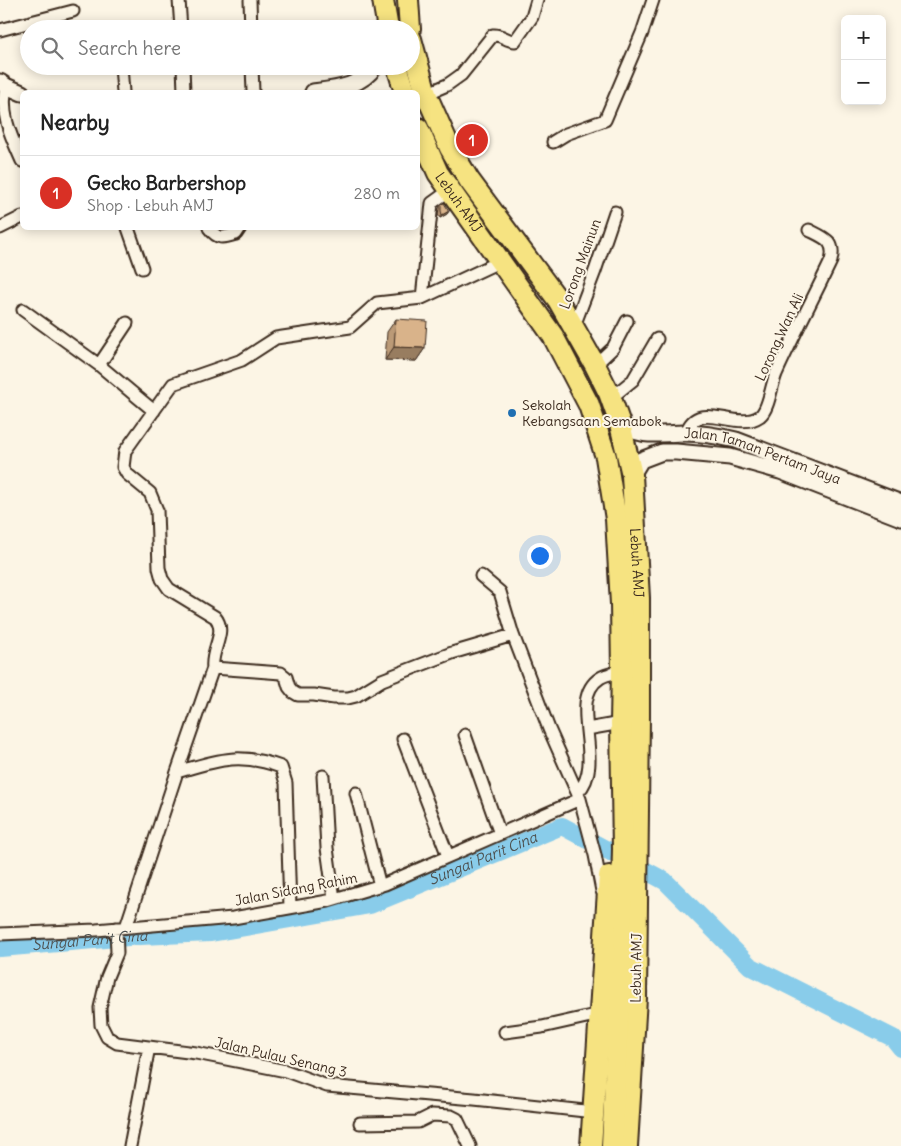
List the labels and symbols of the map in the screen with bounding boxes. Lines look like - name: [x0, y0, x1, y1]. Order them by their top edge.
- pin: 1: [456, 121, 488, 159]
- street label: Lebuh AMJ: [431, 169, 486, 236]
- street label: Lorong Mainun: [555, 216, 605, 312]
- street label: Lorong Wan Ali: [751, 290, 807, 384]
- place label: Sekolah Kebangsaan Semabok: [522, 396, 662, 430]
- marker: Sekolah Kebangsaan Semabok: [506, 407, 518, 419]
- street label: Jalan Taman Pertam Jaya: [684, 424, 843, 488]
- street label: Lebuh AMJ: [626, 527, 648, 598]
- your location: [527, 543, 553, 569]
- water label: Sungai Parit Cina: [426, 827, 541, 889]
- street label: Jalan Sidang Rahim: [233, 868, 359, 910]
- water label: Sungai Parit Cina: [31, 926, 149, 954]
- street label: Lebuh AMJ: [626, 933, 646, 1003]
- street label: Jalan Pulau Senang 3: [213, 1033, 349, 1081]

